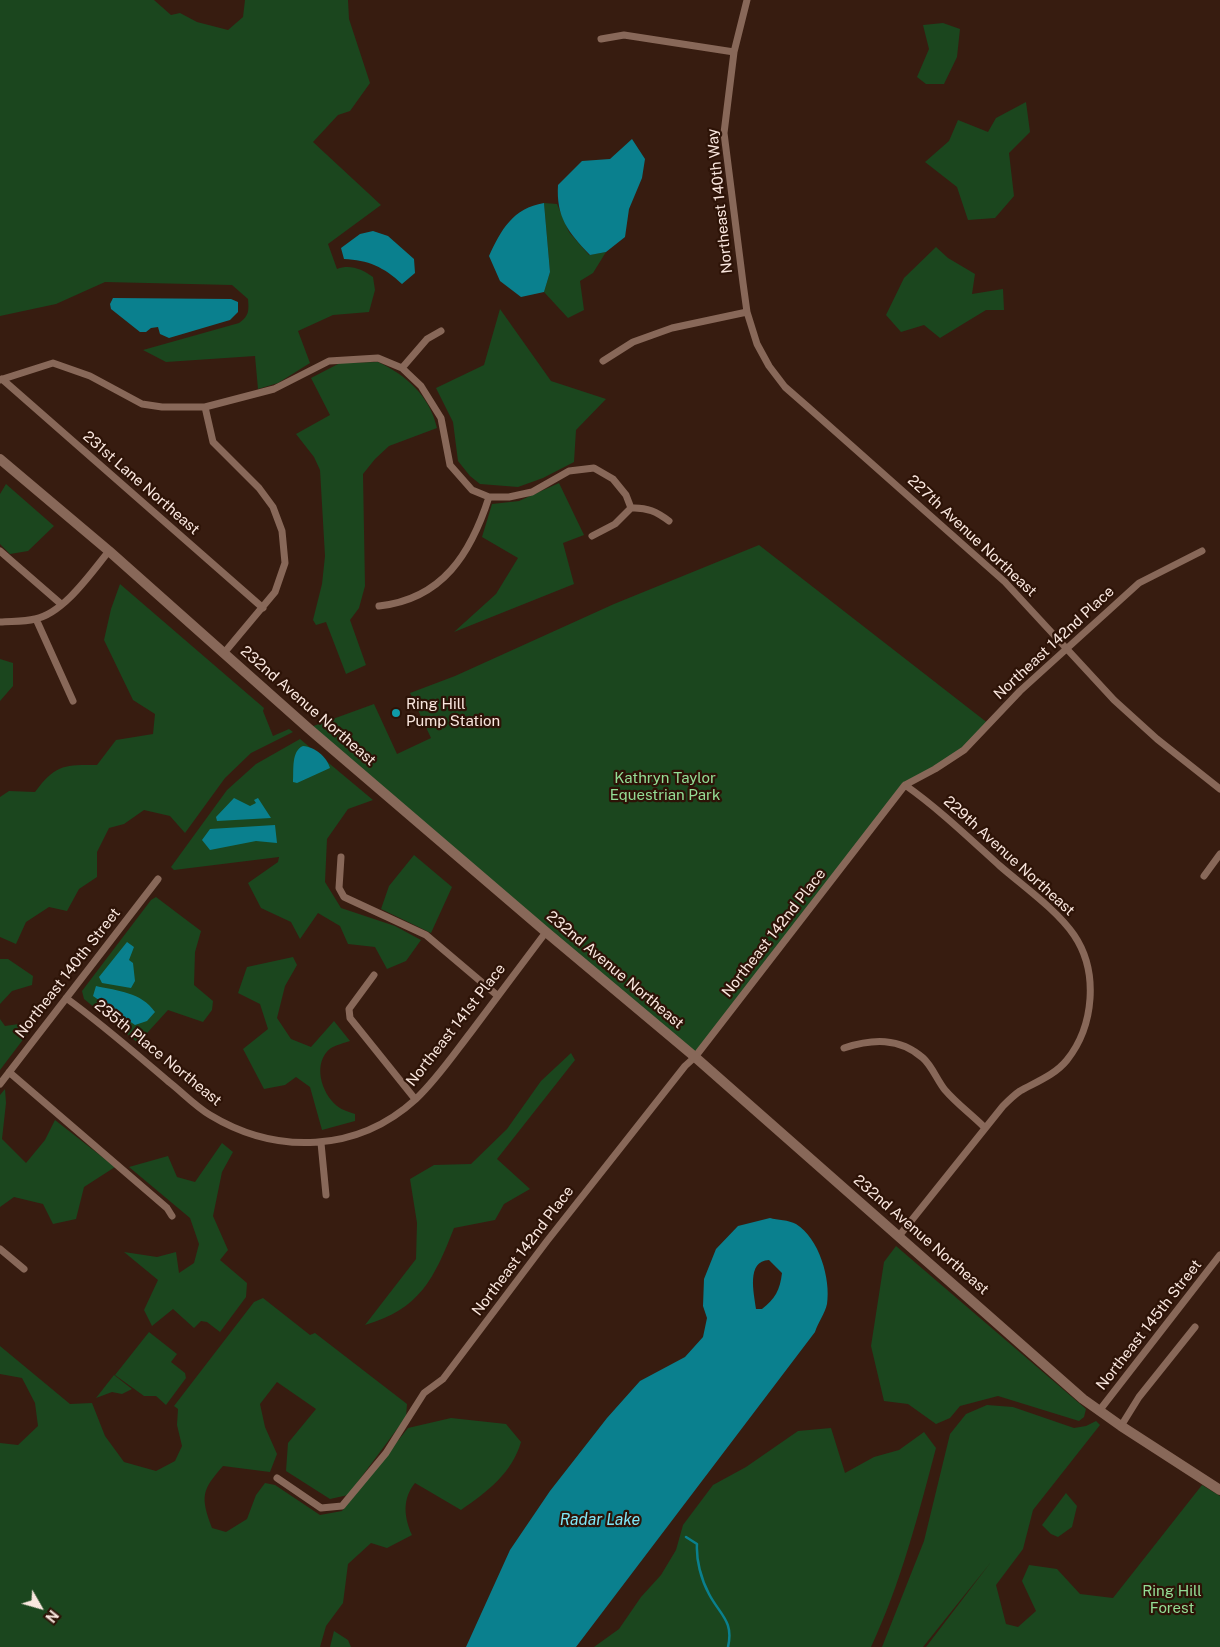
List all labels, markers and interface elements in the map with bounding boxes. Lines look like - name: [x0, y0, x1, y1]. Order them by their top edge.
- street label: Northeast 140th Way: [703, 128, 737, 274]
- street label: 231st Lane Northeast: [79, 427, 203, 539]
- street label: 227th Avenue Northeast: [904, 471, 1040, 601]
- street label: Northeast 142nd Place: [990, 583, 1118, 703]
- street label: 232nd Avenue Northeast: [237, 642, 379, 770]
- place label: Ring Hill Pump Station: [406, 695, 500, 730]
- marker: Ring Hill Pump Station: [390, 707, 402, 719]
- park label: Kathryn Taylor Equestrian Park: [610, 769, 720, 804]
- street label: 229th Avenue Northeast: [940, 792, 1078, 920]
- street label: Northeast 142nd Place: [718, 865, 830, 1001]
- street label: Northeast 140th Street: [12, 904, 124, 1042]
- street label: 232nd Avenue Northeast: [543, 907, 687, 1033]
- street label: Northeast 141st Place: [402, 960, 510, 1090]
- street label: 235th Place Northeast: [91, 996, 225, 1110]
- street label: 232nd Avenue Northeast: [850, 1171, 992, 1299]
- street label: Northeast 142nd Place: [468, 1183, 578, 1319]
- street label: Northeast 145th Street: [1093, 1256, 1205, 1394]
- water label: Radar Lake: [560, 1510, 640, 1530]
- north arrow: [15, 1582, 65, 1632]
- park label: Ring Hill Forest: [1142, 1582, 1202, 1617]
- text: N: [42, 1607, 62, 1625]

